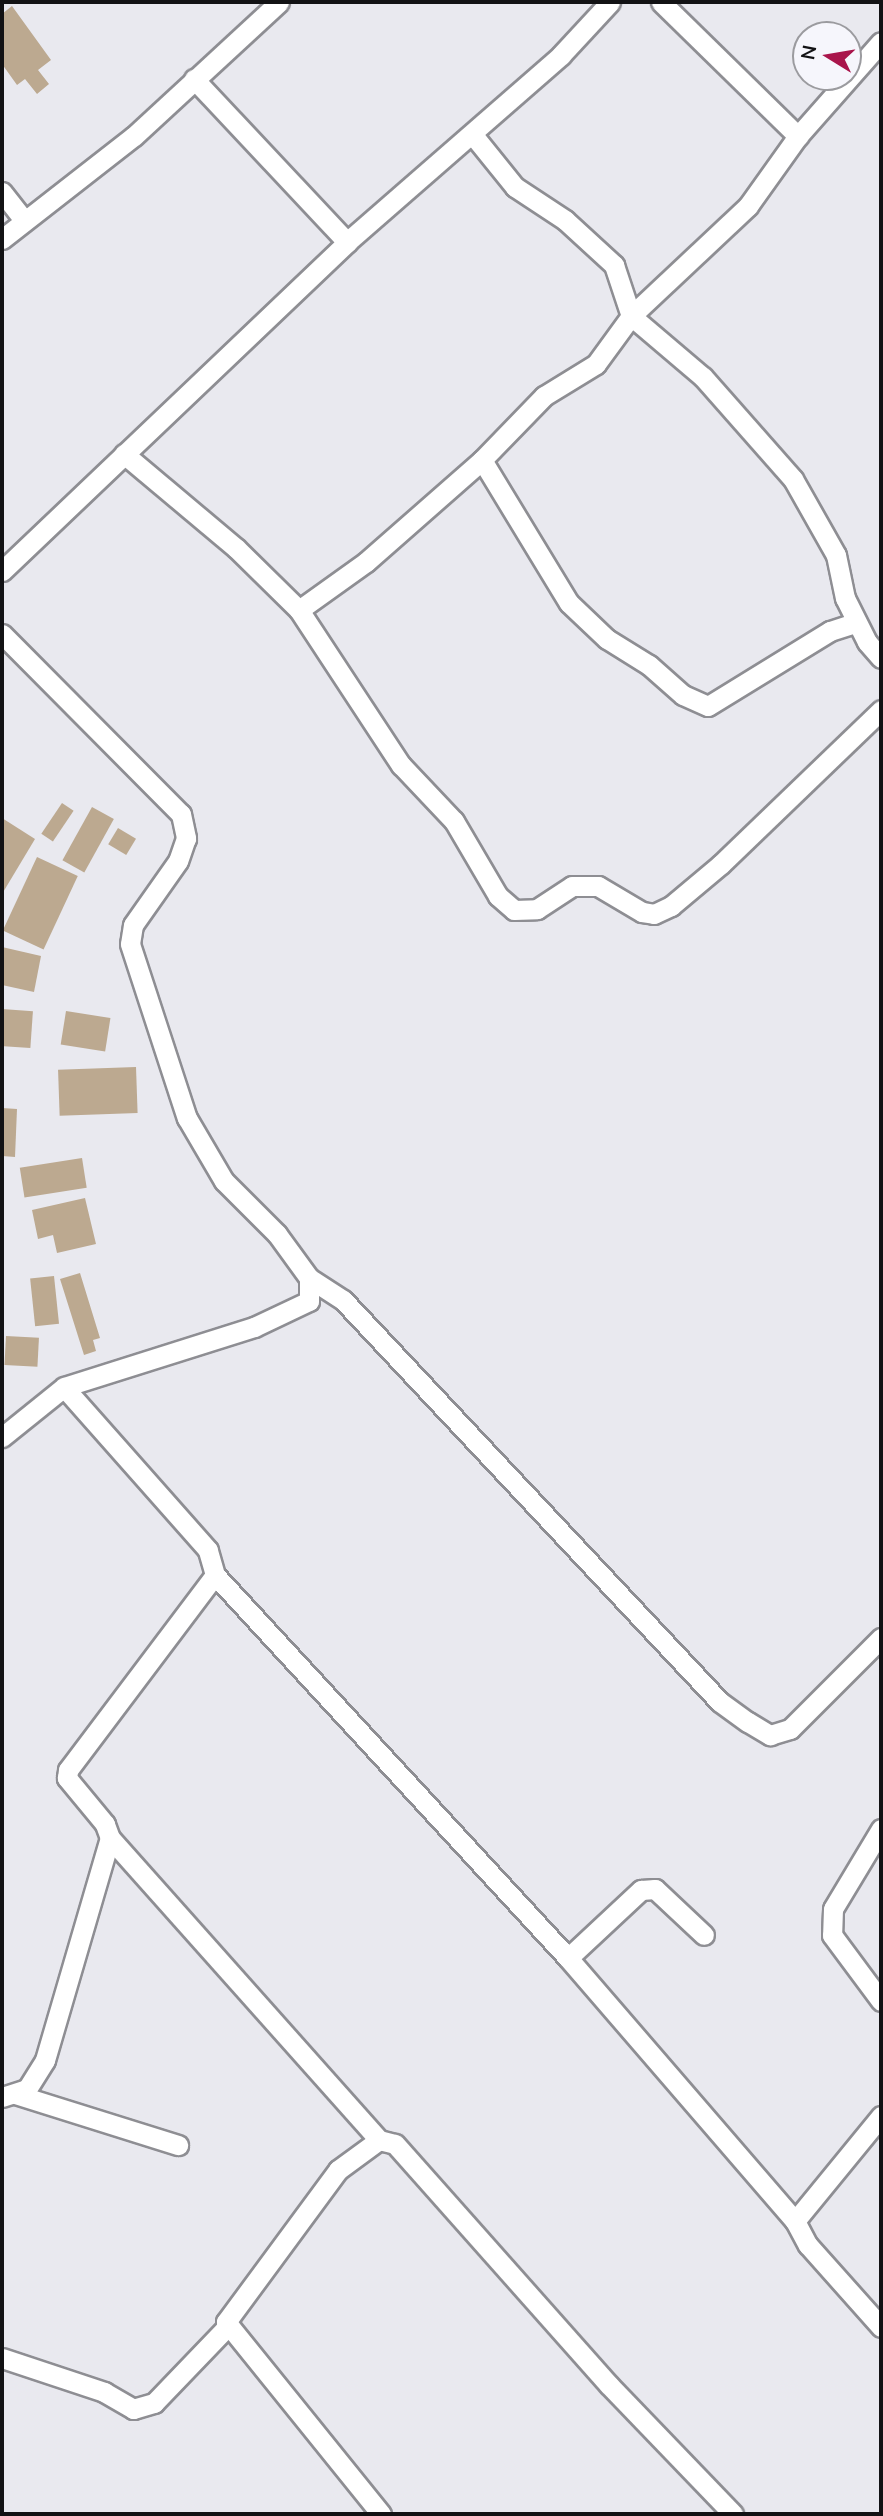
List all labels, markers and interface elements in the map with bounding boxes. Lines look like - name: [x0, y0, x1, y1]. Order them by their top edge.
- north arrow: [792, 21, 862, 91]
- text: N: [795, 43, 821, 62]

